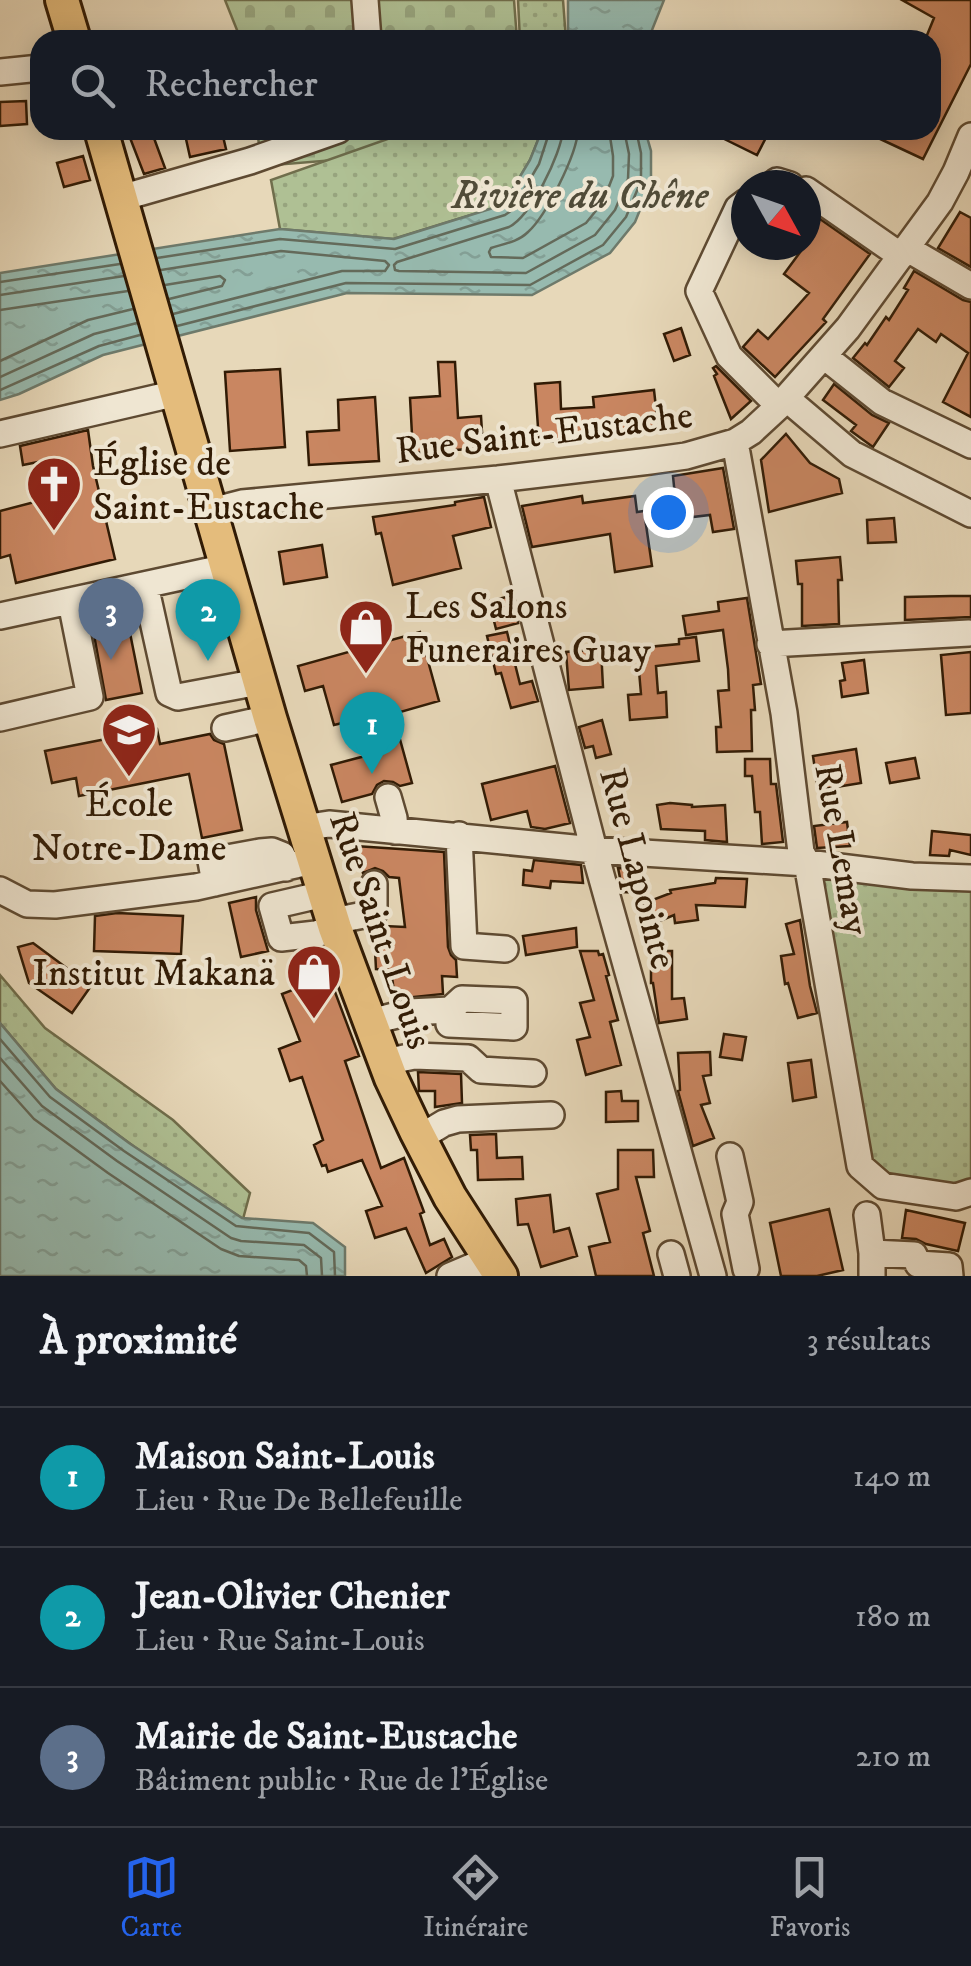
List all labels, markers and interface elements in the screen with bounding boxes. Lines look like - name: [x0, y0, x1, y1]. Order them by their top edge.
- search box: [30, 30, 941, 140]
- icon: search: [65, 58, 120, 113]
- text: Rechercher: [145, 61, 318, 109]
- north arrow: [731, 170, 821, 260]
- water label: Rivière du Chêne: [451, 172, 710, 222]
- street label: Rue Saint-Eustache: [393, 392, 695, 476]
- place label: Église de Saint-Eustache: [93, 440, 324, 532]
- church icon: Église de Saint-Eustache: [24, 454, 84, 533]
- your location: [643, 487, 694, 538]
- pin: 3: [78, 578, 144, 660]
- pin: 2: [176, 578, 240, 661]
- place label: Les Salons Funeraires Guay: [405, 583, 652, 675]
- shop icon: Les Salons Funeraires Guay: [336, 597, 396, 676]
- pin: 1: [340, 692, 404, 774]
- school or university icon: École Notre-Dame: [99, 700, 159, 779]
- street label: Rue Lemay: [802, 760, 880, 940]
- street label: Rue Lapointe: [587, 763, 687, 974]
- place label: École Notre-Dame: [32, 781, 226, 873]
- street label: Rue Saint-Louis: [317, 806, 443, 1055]
- shop icon: Institut Makanä: [284, 942, 344, 1021]
- place label: Institut Makanä: [32, 950, 275, 998]
- text: À proximité: [40, 1315, 237, 1367]
- text: 3 résultats: [807, 1321, 931, 1361]
- text: Maison Saint-Louis: [135, 1433, 435, 1481]
- text: 1: [67, 1457, 78, 1497]
- text: 140 m: [853, 1457, 931, 1497]
- text: Lieu · Rue De Bellefeuille: [135, 1481, 462, 1521]
- text: Jean-Olivier Chenier: [135, 1573, 449, 1621]
- text: 2: [65, 1597, 80, 1637]
- text: 180 m: [855, 1597, 931, 1637]
- text: Lieu · Rue Saint-Louis: [135, 1621, 425, 1661]
- text: Mairie de Saint-Eustache: [135, 1713, 518, 1761]
- text: 3: [67, 1737, 78, 1777]
- text: 210 m: [856, 1737, 931, 1777]
- text: Bâtiment public · Rue de l'Église: [135, 1761, 548, 1801]
- tab: Carte: [121, 1850, 182, 1945]
- tab: Itinéraire: [423, 1850, 528, 1945]
- tab: Favoris: [770, 1850, 850, 1945]

